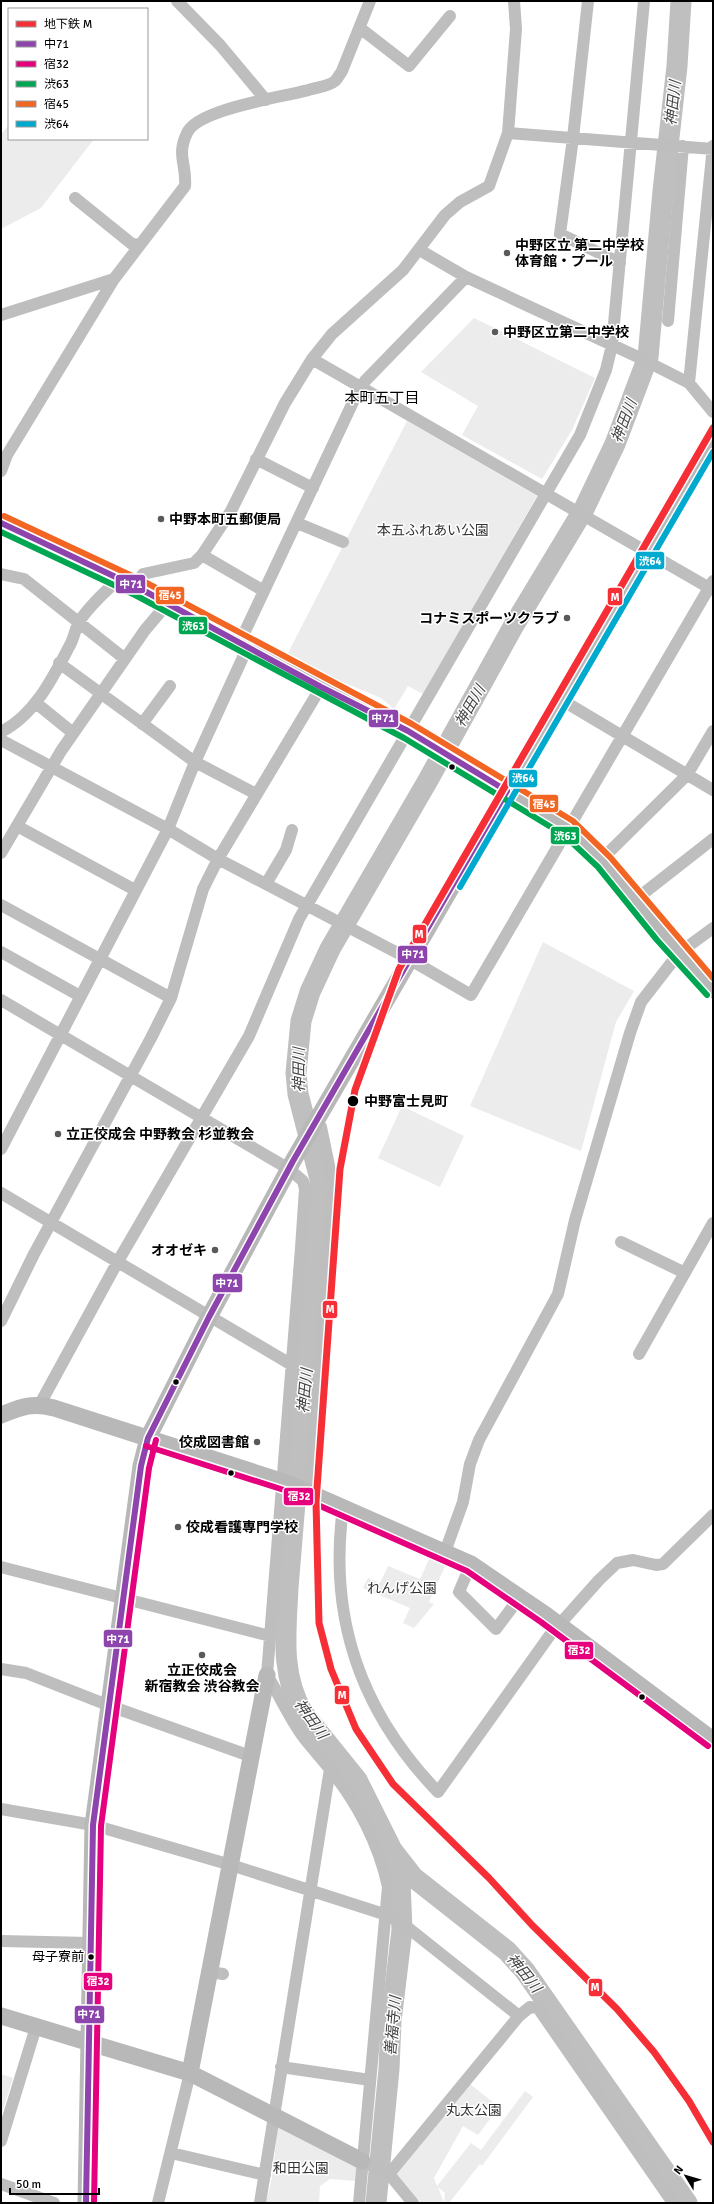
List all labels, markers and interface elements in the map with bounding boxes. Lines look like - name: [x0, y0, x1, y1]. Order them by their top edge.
- legend: [8, 8, 148, 140]
- text: 地下鉄 M: [44, 17, 92, 32]
- text: 中71: [44, 37, 69, 52]
- text: 宿32: [44, 57, 69, 72]
- text: 渋63: [44, 77, 69, 92]
- water label: 神田川: [662, 78, 685, 126]
- text: 宿45: [44, 97, 69, 112]
- text: 渋64: [44, 117, 69, 132]
- place label: 中野区立 第二中学校 体育館・プール: [515, 237, 644, 270]
- marker: 中野区立 第二中学校 体育館・プール: [502, 248, 512, 258]
- place label: 中野区立第二中学校: [503, 324, 629, 341]
- marker: 中野区立第二中学校: [490, 327, 500, 337]
- district label: 本町五丁目: [344, 389, 420, 407]
- water label: 神田川: [608, 395, 641, 445]
- place label: 中野本町五郵便局: [169, 511, 281, 528]
- marker: 中野本町五郵便局: [156, 514, 166, 524]
- park label: 本五ふれあい公園: [377, 522, 489, 539]
- line badge: 渋64: [635, 551, 665, 570]
- text: 渋64: [639, 555, 661, 568]
- line badge: 中71: [115, 574, 146, 594]
- text: 中71: [120, 578, 142, 591]
- line badge: 宿45: [155, 586, 185, 605]
- line badge: M: [607, 587, 623, 606]
- text: 宿45: [159, 589, 181, 602]
- text: M: [610, 591, 620, 604]
- place label: コナミスポーツクラブ: [419, 610, 559, 627]
- marker: コナミスポーツクラブ: [562, 613, 572, 623]
- line badge: 渋63: [178, 616, 208, 635]
- text: 渋63: [182, 620, 204, 633]
- water label: 神田川: [451, 680, 490, 730]
- line badge: 中71: [368, 709, 399, 728]
- text: 中71: [372, 712, 394, 725]
- unlabelled marker: [447, 762, 457, 772]
- line badge: 渋64: [508, 769, 538, 788]
- text: 渋64: [512, 772, 534, 785]
- line badge: 宿45: [529, 794, 559, 813]
- text: 宿45: [533, 798, 555, 811]
- line badge: 渋63: [550, 826, 580, 845]
- text: 渋63: [554, 830, 576, 843]
- line badge: M: [412, 924, 427, 944]
- text: M: [414, 928, 424, 941]
- line badge: 中71: [397, 945, 428, 964]
- text: 中71: [402, 948, 424, 961]
- water label: 神田川: [290, 1046, 308, 1093]
- place label: 中野富士見町: [364, 1093, 448, 1110]
- marker: 中野富士見町: [346, 1094, 360, 1108]
- place label: 立正佼成会 中野教会 杉並教会: [66, 1126, 254, 1143]
- marker: 立正佼成会 中野教会 杉並教会: [53, 1129, 63, 1139]
- place label: オオゼキ: [151, 1242, 207, 1259]
- marker: オオゼキ: [210, 1245, 220, 1255]
- line badge: 中71: [212, 1273, 243, 1293]
- text: 中71: [216, 1277, 238, 1290]
- line badge: M: [322, 1300, 338, 1319]
- text: M: [325, 1303, 335, 1316]
- water label: 神田川: [294, 1366, 316, 1414]
- unlabelled marker: [171, 1377, 181, 1387]
- place label: 佼成図書館: [179, 1434, 249, 1451]
- marker: 佼成図書館: [252, 1437, 262, 1447]
- unlabelled marker: [226, 1468, 236, 1478]
- line badge: 宿32: [283, 1487, 314, 1506]
- text: 宿32: [288, 1490, 310, 1503]
- place label: 佼成看護専門学校: [186, 1519, 298, 1536]
- marker: 佼成看護専門学校: [173, 1522, 183, 1532]
- park label: れんげ公園: [367, 1580, 437, 1597]
- line badge: 中71: [103, 1629, 133, 1648]
- text: 中71: [107, 1633, 129, 1646]
- line badge: 宿32: [564, 1641, 594, 1660]
- text: 宿32: [568, 1644, 590, 1657]
- marker: 立正佼成会 新宿教会 渋谷教会: [197, 1650, 207, 1660]
- place label: 立正佼成会 新宿教会 渋谷教会: [144, 1662, 260, 1695]
- line badge: M: [334, 1685, 350, 1705]
- text: M: [337, 1689, 347, 1702]
- unlabelled marker: [637, 1692, 647, 1702]
- water label: 神田川: [290, 1696, 333, 1744]
- place label: 母子寮前: [32, 1949, 84, 1965]
- water label: 神田川: [503, 1950, 546, 1998]
- marker: 母子寮前: [86, 1952, 96, 1962]
- line badge: 宿32: [83, 1972, 113, 1991]
- text: 宿32: [87, 1975, 109, 1988]
- line badge: M: [588, 1978, 603, 1997]
- text: M: [590, 1981, 600, 1994]
- water label: 善福寺川: [381, 1993, 405, 2057]
- line badge: 中71: [74, 2005, 105, 2024]
- text: 中71: [78, 2008, 100, 2021]
- park label: 丸太公園: [446, 2102, 502, 2119]
- north arrow: [666, 2156, 706, 2196]
- park label: 和田公園: [273, 2160, 329, 2177]
- text: N: [671, 2163, 686, 2177]
- scale bar: [10, 2170, 99, 2196]
- text: 50 m: [16, 2177, 41, 2192]

